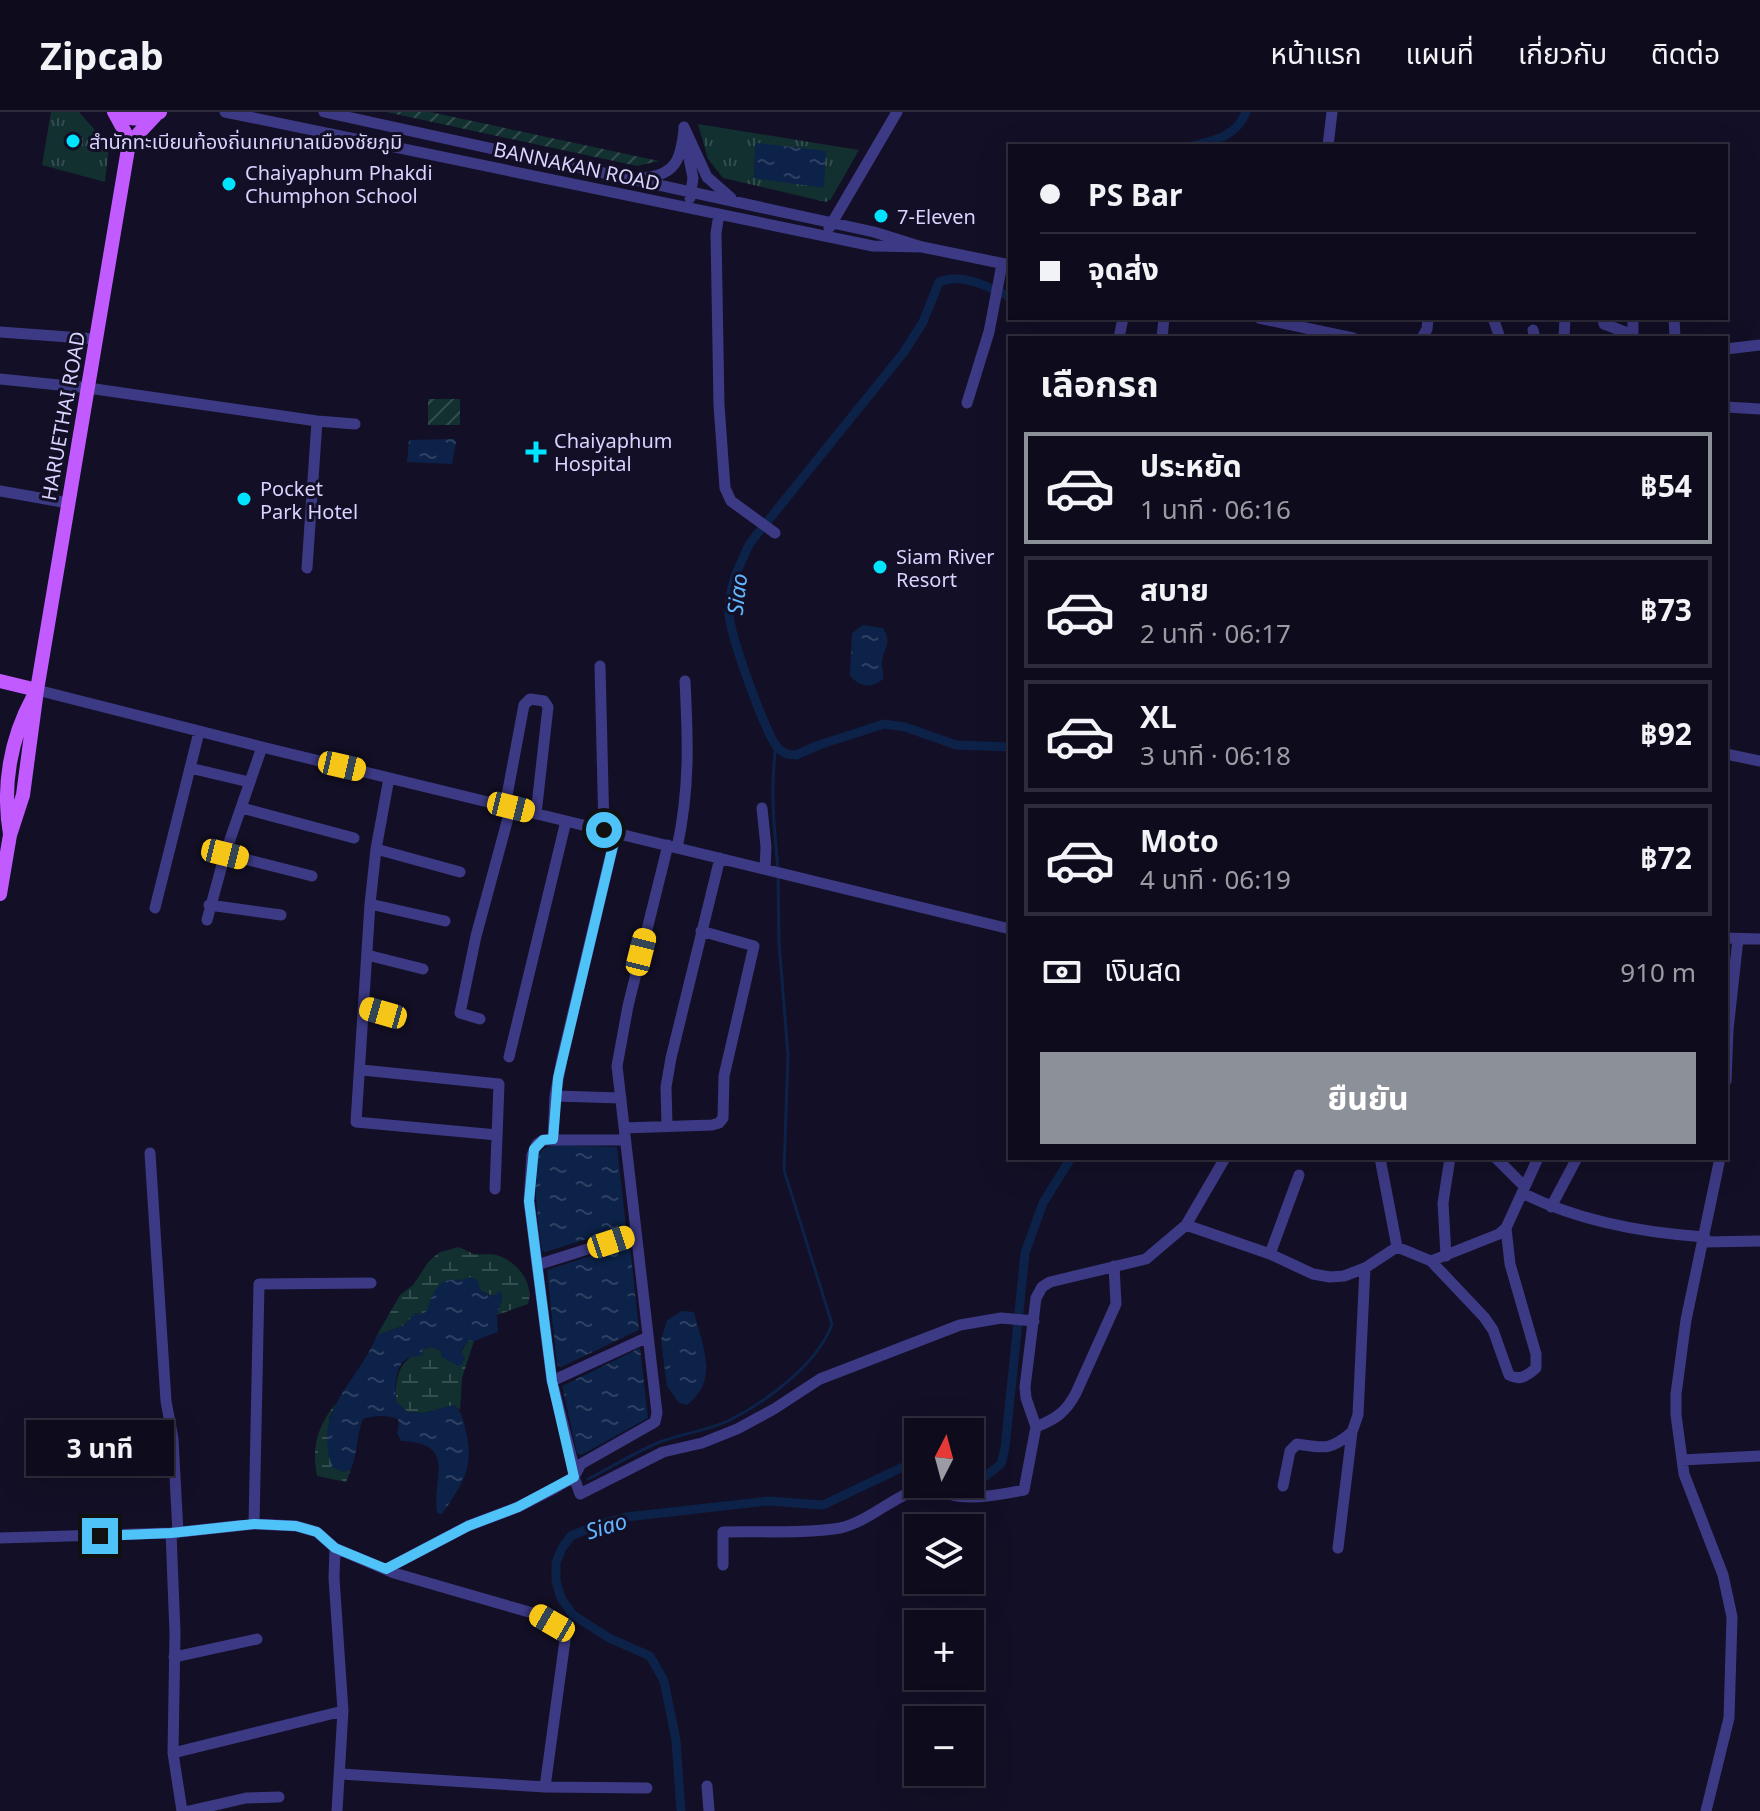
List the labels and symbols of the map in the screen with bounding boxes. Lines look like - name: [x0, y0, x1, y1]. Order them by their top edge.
- place label: สำนักทะเบียนท้องถิ่นเทศบาลเมืองชัยภูมิ: [89, 128, 402, 155]
- marker: สำนักทะเบียนท้องถิ่นเทศบาลเมืองชัยภูมิ: [64, 132, 82, 150]
- street label: BANNAKAN ROAD: [491, 135, 663, 197]
- place label: Chaiyaphum Phakdi Chumphon School: [245, 159, 433, 209]
- marker: Chaiyaphum Phakdi Chumphon School: [220, 175, 238, 193]
- place label: 7-Eleven: [897, 203, 976, 230]
- marker: 7-Eleven: [872, 207, 890, 225]
- street label: HARUETHAI ROAD: [35, 329, 91, 503]
- place label: Chaiyaphum Hospital: [554, 427, 673, 477]
- marker: Chaiyaphum Hospital: [525, 441, 547, 463]
- place label: Pocket Park Hotel: [260, 475, 358, 525]
- marker: Pocket Park Hotel: [235, 490, 253, 508]
- place label: Siam River Resort: [896, 543, 995, 593]
- marker: Siam River Resort: [871, 558, 889, 576]
- water label: Siao: [719, 571, 753, 617]
- car: [316, 749, 368, 783]
- car: [485, 790, 537, 824]
- route start: [586, 812, 622, 848]
- car: [199, 837, 251, 871]
- car: [624, 926, 658, 978]
- car: [357, 995, 409, 1031]
- car: [584, 1223, 638, 1261]
- north arrow: [904, 1418, 984, 1498]
- callout: 3 นาที: [26, 1420, 174, 1476]
- water label: Siao: [582, 1505, 630, 1545]
- route end: [82, 1518, 118, 1554]
- car: [525, 1601, 579, 1645]

